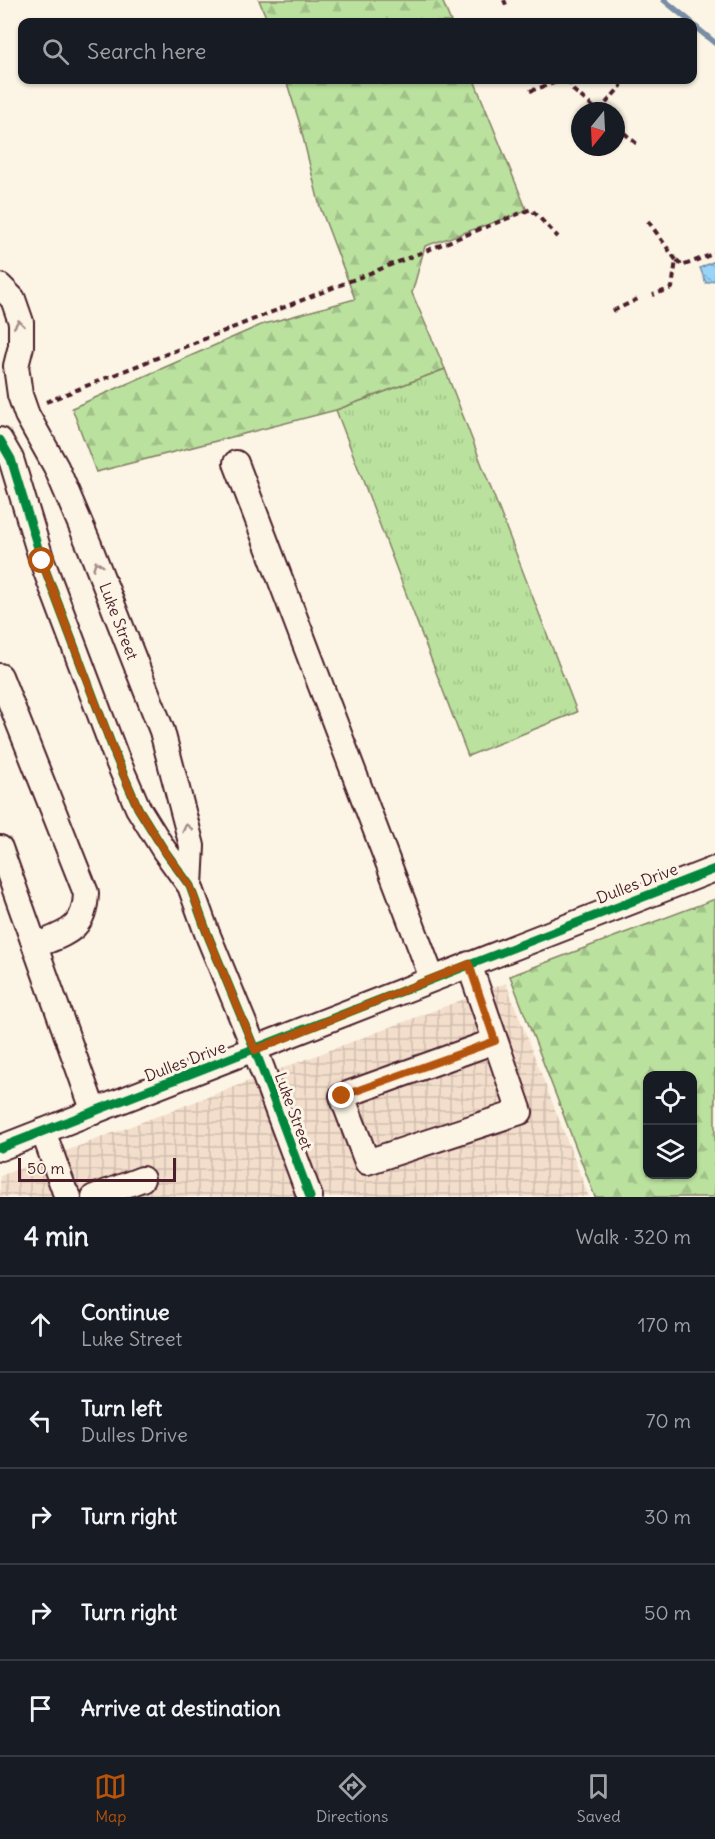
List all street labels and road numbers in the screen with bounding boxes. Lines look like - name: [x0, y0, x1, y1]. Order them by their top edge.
- street label: Luke Street: [95, 580, 143, 663]
- street label: Dulles Drive: [594, 858, 680, 908]
- street label: Dulles Drive: [142, 1036, 228, 1086]
- street label: Luke Street: [271, 1070, 317, 1153]

